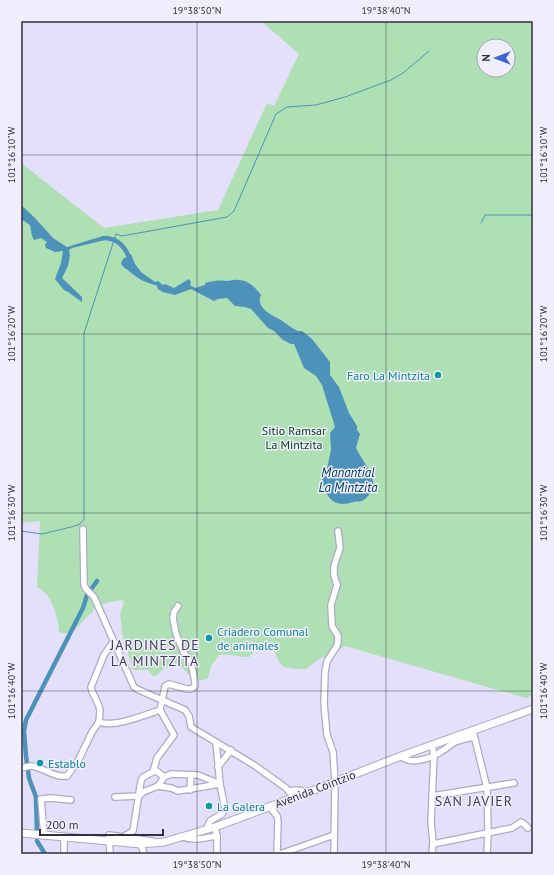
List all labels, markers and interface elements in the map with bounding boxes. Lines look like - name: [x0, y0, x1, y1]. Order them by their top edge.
- text: 19°38'50"N: [172, 4, 222, 17]
- text: 19°38'40"N: [361, 4, 411, 17]
- north arrow: [476, 38, 516, 78]
- text: N: [479, 54, 493, 62]
- text: 101°16'10"W: [5, 126, 18, 183]
- text: 101°16'10"W: [537, 126, 550, 183]
- text: 101°16'20"W: [5, 305, 18, 362]
- text: 101°16'20"W: [537, 305, 550, 362]
- place label: Faro La Mintzita: [347, 368, 430, 383]
- marker: Faro La Mintzita: [433, 370, 443, 380]
- park label: Sitio Ramsar La Mintzita: [262, 423, 326, 452]
- water label: Manantial La Mintzita: [318, 464, 378, 496]
- text: 101°16'30"W: [5, 484, 18, 541]
- text: 101°16'30"W: [537, 484, 550, 541]
- place label: Criadero Comunal de animales: [217, 624, 309, 653]
- marker: Criadero Comunal de animales: [204, 633, 214, 643]
- district label: JARDINES DE LA MINTZITA: [109, 636, 200, 670]
- text: 101°16'40"W: [5, 662, 18, 719]
- text: 101°16'40"W: [537, 662, 550, 719]
- place label: Establo: [48, 756, 86, 771]
- marker: Establo: [35, 758, 45, 768]
- street label: Avenida Cointzio: [272, 767, 358, 811]
- district label: SAN JAVIER: [435, 792, 513, 810]
- place label: La Galera: [217, 799, 265, 814]
- marker: La Galera: [204, 801, 214, 811]
- scale bar: [40, 811, 163, 837]
- text: 200 m: [46, 817, 79, 832]
- text: 19°38'50"N: [172, 858, 222, 871]
- text: 19°38'40"N: [361, 858, 411, 871]

